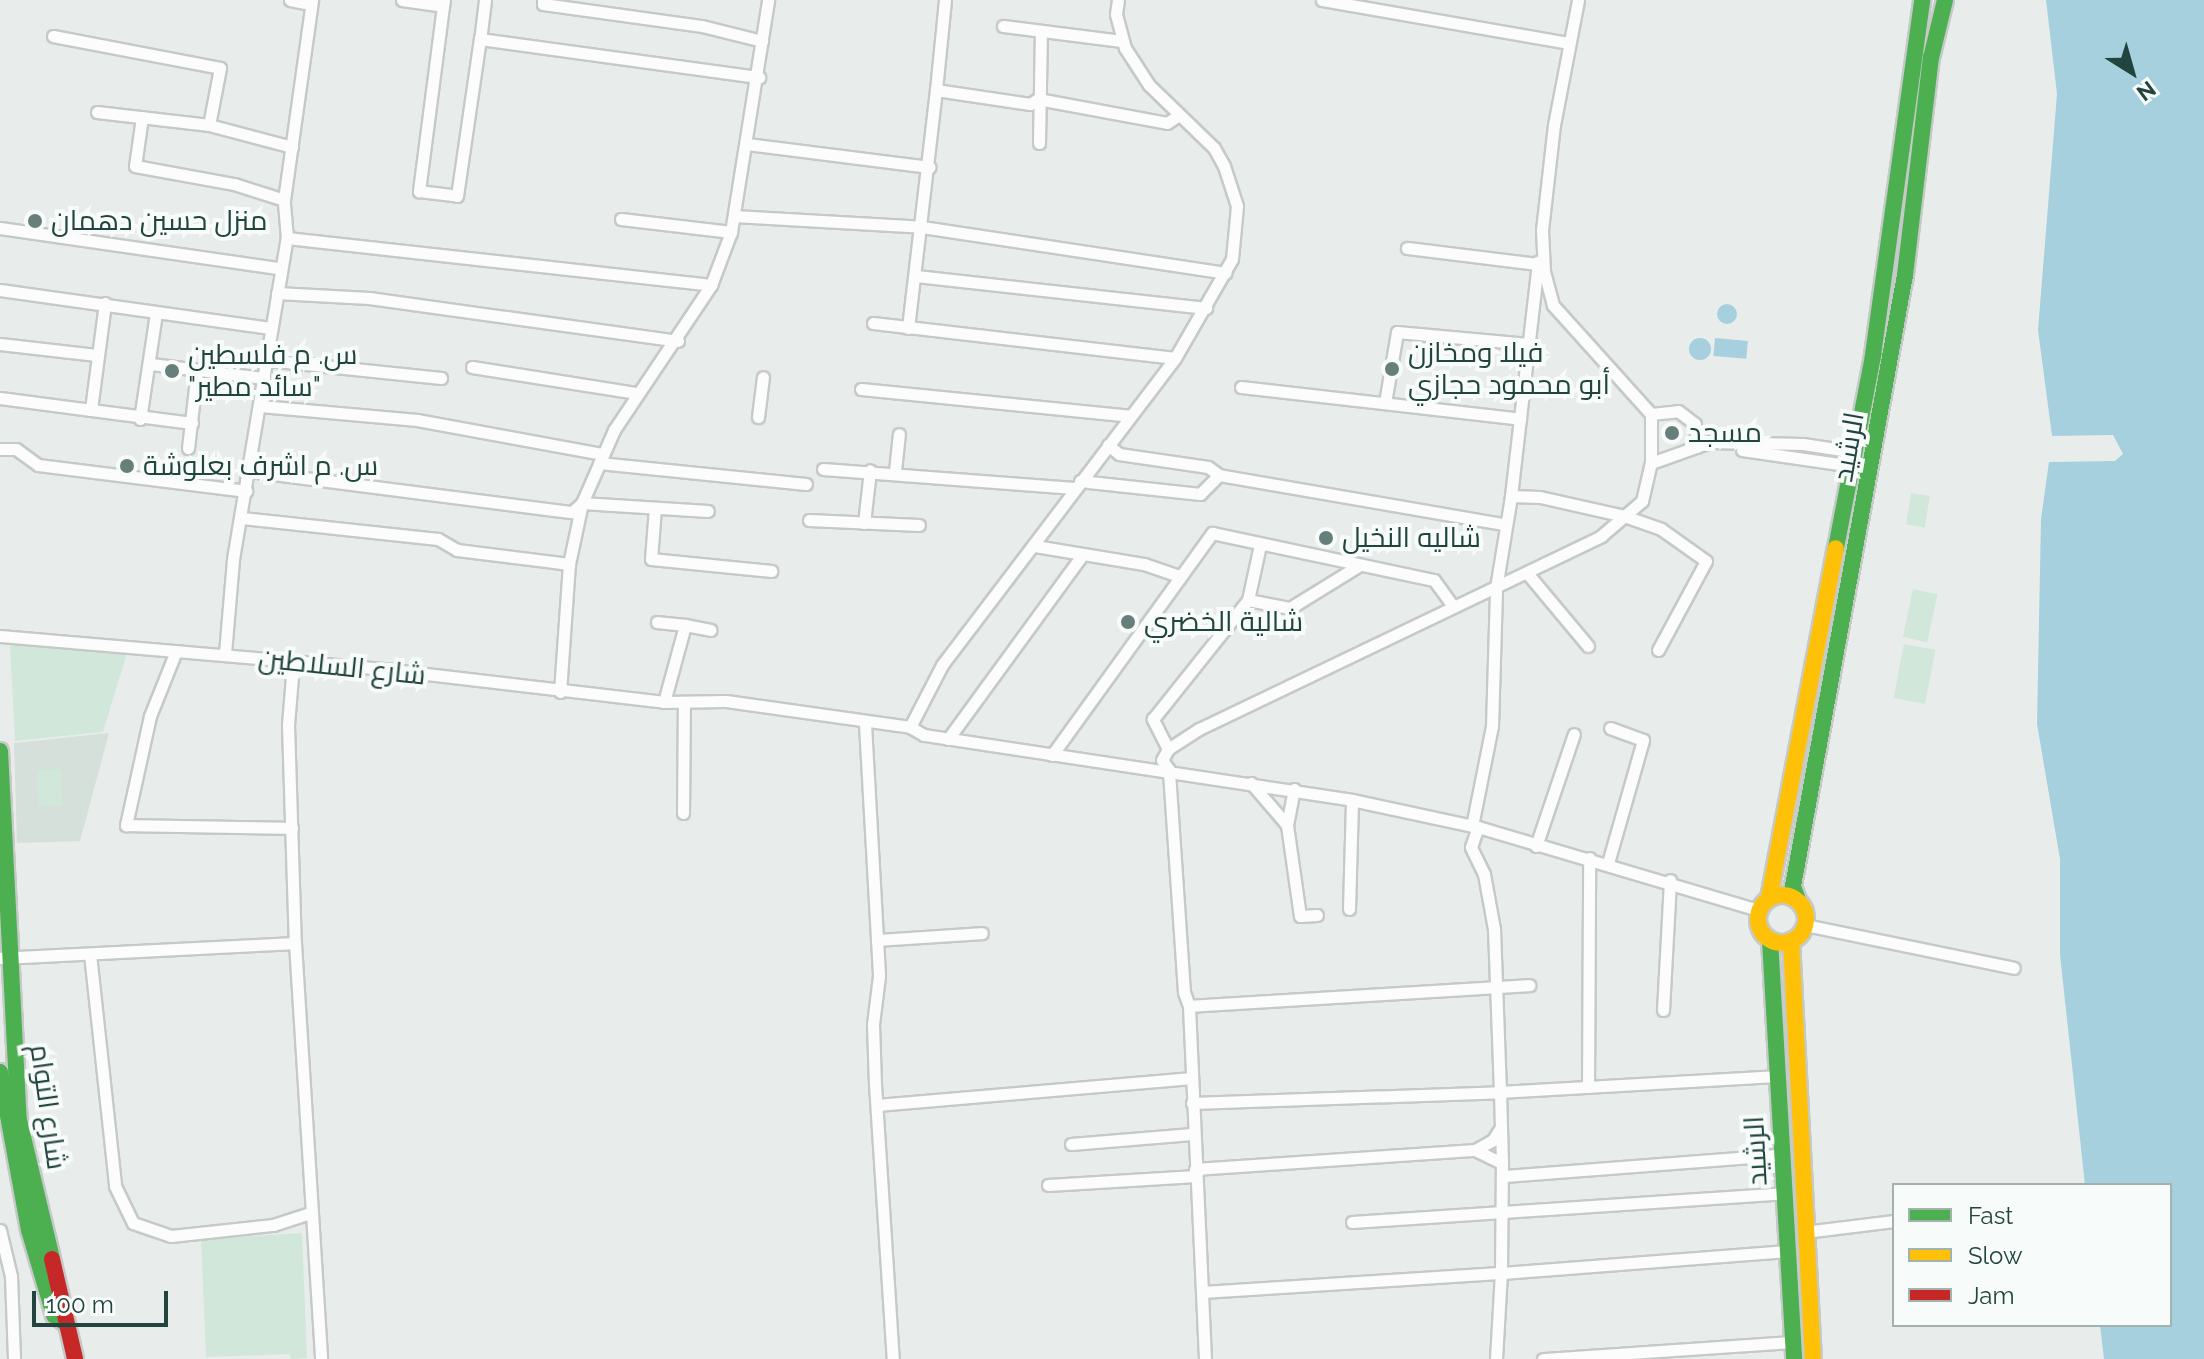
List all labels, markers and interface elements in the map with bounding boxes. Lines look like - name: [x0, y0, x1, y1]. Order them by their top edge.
- north arrow: [2092, 32, 2172, 112]
- text: N: [2132, 76, 2161, 107]
- place label: منزل حسين دهمان: [51, 204, 268, 238]
- marker: منزل حسين دهمان: [26, 212, 44, 230]
- place label: فيلا ومخازن أبو محمود حجازي: [1408, 336, 1610, 402]
- place label: س. م فلسطين "سائد مطير": [188, 338, 357, 404]
- marker: فيلا ومخازن أبو محمود حجازي: [1383, 360, 1401, 378]
- marker: س. م فلسطين "سائد مطير": [163, 362, 181, 380]
- street label: الرشيد: [1826, 410, 1872, 484]
- place label: مسجد: [1688, 416, 1762, 450]
- marker: مسجد: [1663, 424, 1681, 442]
- place label: س. م اشرف بعلوشة: [143, 449, 378, 483]
- marker: س. م اشرف بعلوشة: [118, 457, 136, 475]
- place label: شاليه النخيل: [1342, 521, 1481, 555]
- marker: شاليه النخيل: [1317, 529, 1335, 547]
- place label: شالية الخضري: [1144, 605, 1303, 639]
- marker: شالية الخضري: [1119, 613, 1137, 631]
- street label: شارع السلاطين: [257, 642, 427, 692]
- street label: شارع التوام: [23, 1042, 73, 1172]
- street label: الرشيد: [1737, 1115, 1775, 1187]
- legend: [1892, 1183, 2172, 1327]
- text: Fast: [1968, 1201, 2013, 1230]
- text: Slow: [1968, 1241, 2022, 1270]
- scale bar: [36, 1275, 172, 1325]
- text: Jam: [1968, 1281, 2014, 1310]
- text: 100 m: [46, 1290, 114, 1319]

